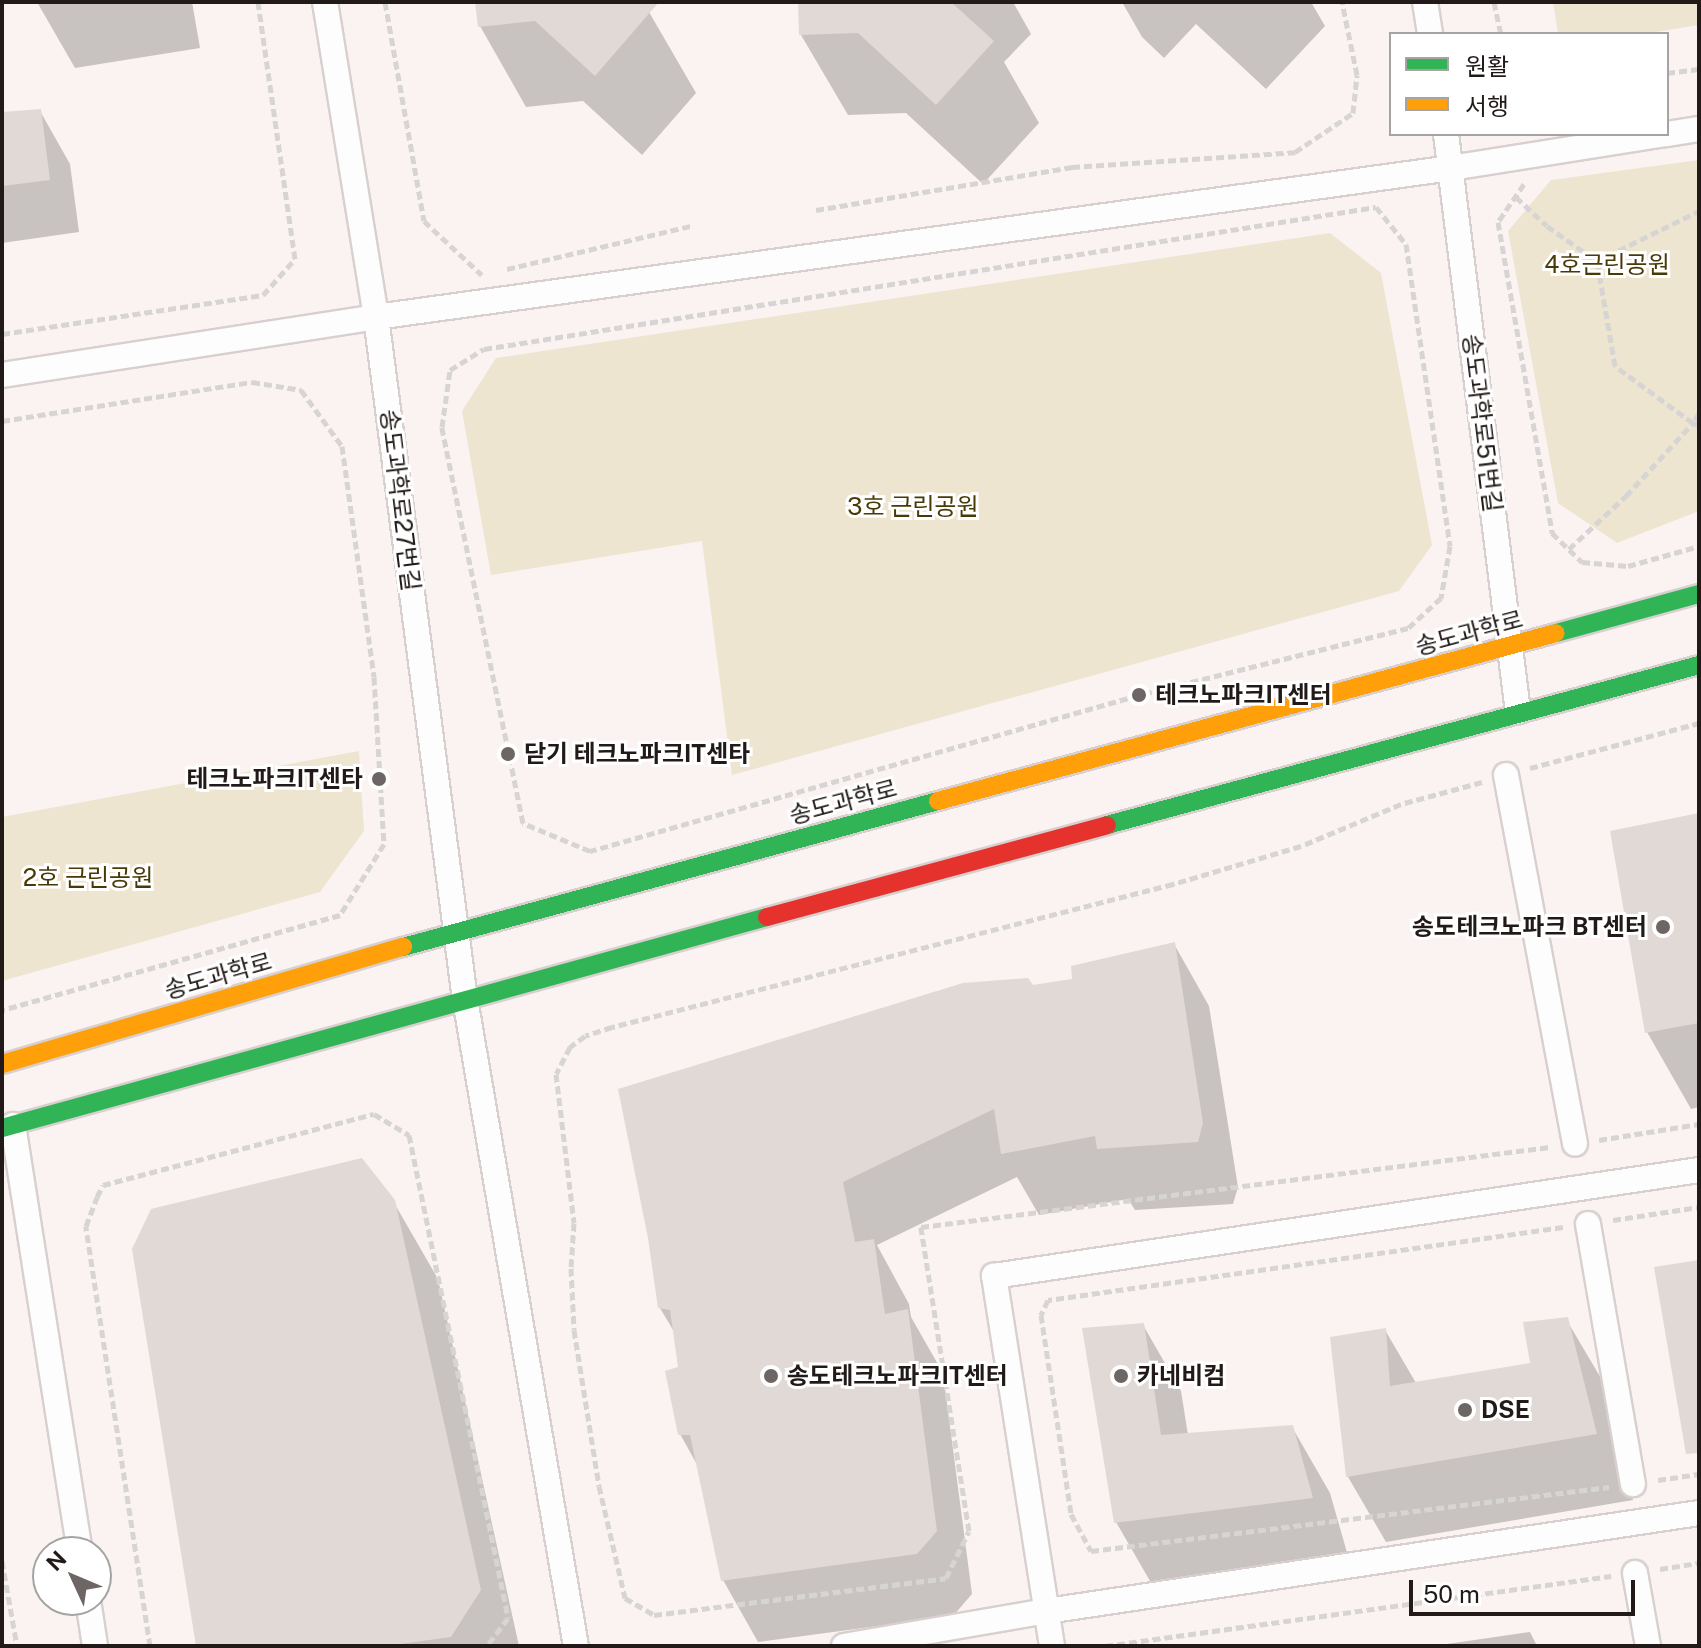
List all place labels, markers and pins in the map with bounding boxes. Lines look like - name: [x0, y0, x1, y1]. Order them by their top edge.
- place label: 테크노파크IT센터: [1155, 681, 1332, 709]
- marker: 테크노파크IT센터: [1130, 686, 1148, 704]
- place label: 닫기 테크노파크IT센타: [524, 740, 750, 768]
- marker: 닫기 테크노파크IT센타: [499, 745, 517, 763]
- place label: 테크노파크IT센타: [186, 765, 363, 793]
- marker: 테크노파크IT센타: [370, 770, 388, 788]
- place label: 송도테크노파크 BT센터: [1412, 913, 1647, 941]
- marker: 송도테크노파크 BT센터: [1654, 918, 1672, 936]
- place label: 송도테크노파크IT센터: [787, 1362, 1008, 1390]
- place label: 카네비컴: [1137, 1362, 1225, 1390]
- marker: 송도테크노파크IT센터: [762, 1367, 780, 1385]
- marker: 카네비컴: [1112, 1367, 1130, 1385]
- place label: DSE: [1481, 1396, 1530, 1424]
- marker: DSE: [1456, 1401, 1474, 1419]

